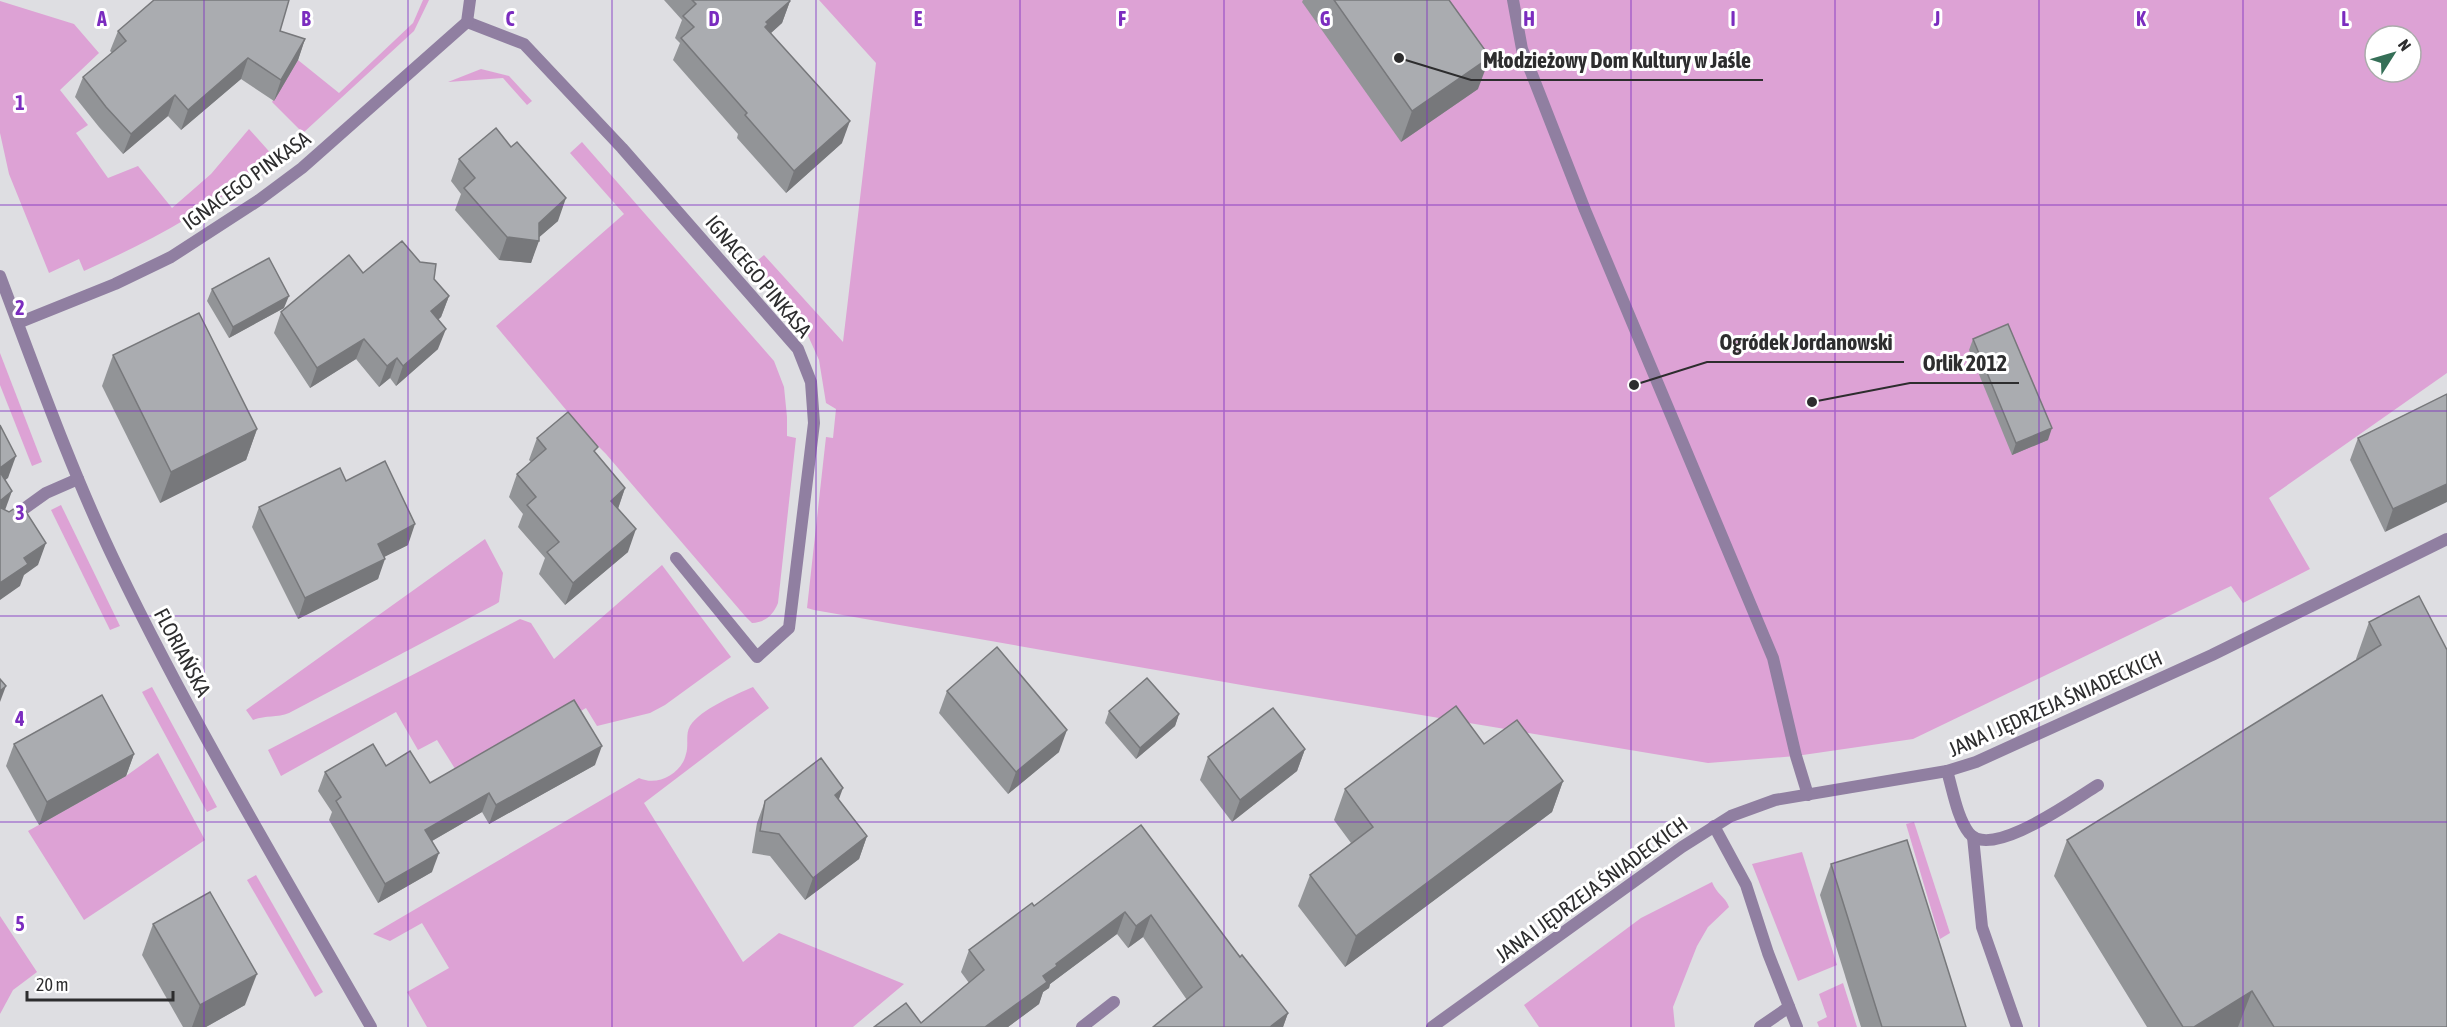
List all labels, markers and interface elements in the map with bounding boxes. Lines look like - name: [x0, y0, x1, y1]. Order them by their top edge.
- text: A: [96, 7, 107, 30]
- text: B: [301, 7, 311, 30]
- text: C: [506, 7, 515, 30]
- text: D: [708, 7, 720, 30]
- text: E: [914, 7, 923, 30]
- text: F: [1118, 7, 1126, 30]
- text: G: [1320, 7, 1331, 30]
- text: H: [1523, 7, 1535, 30]
- text: I: [1730, 7, 1736, 30]
- text: J: [1933, 7, 1940, 30]
- text: K: [2136, 7, 2146, 30]
- text: L: [2341, 7, 2349, 30]
- north arrow: [2363, 24, 2423, 84]
- text: N: [2395, 36, 2415, 54]
- callout: Młodzieżowy Dom Kultury w Jaśle: [1471, 40, 1763, 80]
- text: Młodzieżowy Dom Kultury w Jaśle: [1483, 47, 1751, 73]
- text: 1: [15, 91, 25, 114]
- street label: IGNACEGO PINKASA: [178, 125, 315, 234]
- street label: IGNACEGO PINKASA: [701, 210, 817, 342]
- text: 2: [15, 296, 25, 319]
- callout: Ogródek Jordanowski: [1707, 322, 1904, 362]
- text: Ogródek Jordanowski: [1719, 329, 1893, 355]
- callout: Orlik 2012: [1910, 343, 2019, 383]
- text: Orlik 2012: [1923, 350, 2007, 376]
- text: 3: [15, 501, 25, 524]
- street label: FLORIAŃSKA: [150, 604, 217, 701]
- street label: JANA I JĘDRZEJA ŚNIADECKICH: [1944, 645, 2166, 762]
- text: 4: [14, 707, 25, 730]
- street label: JANA I JĘDRZEJA ŚNIADECKICH: [1490, 811, 1692, 968]
- text: 5: [15, 912, 25, 935]
- scale bar: [27, 964, 172, 1002]
- text: 20 m: [36, 974, 68, 995]

